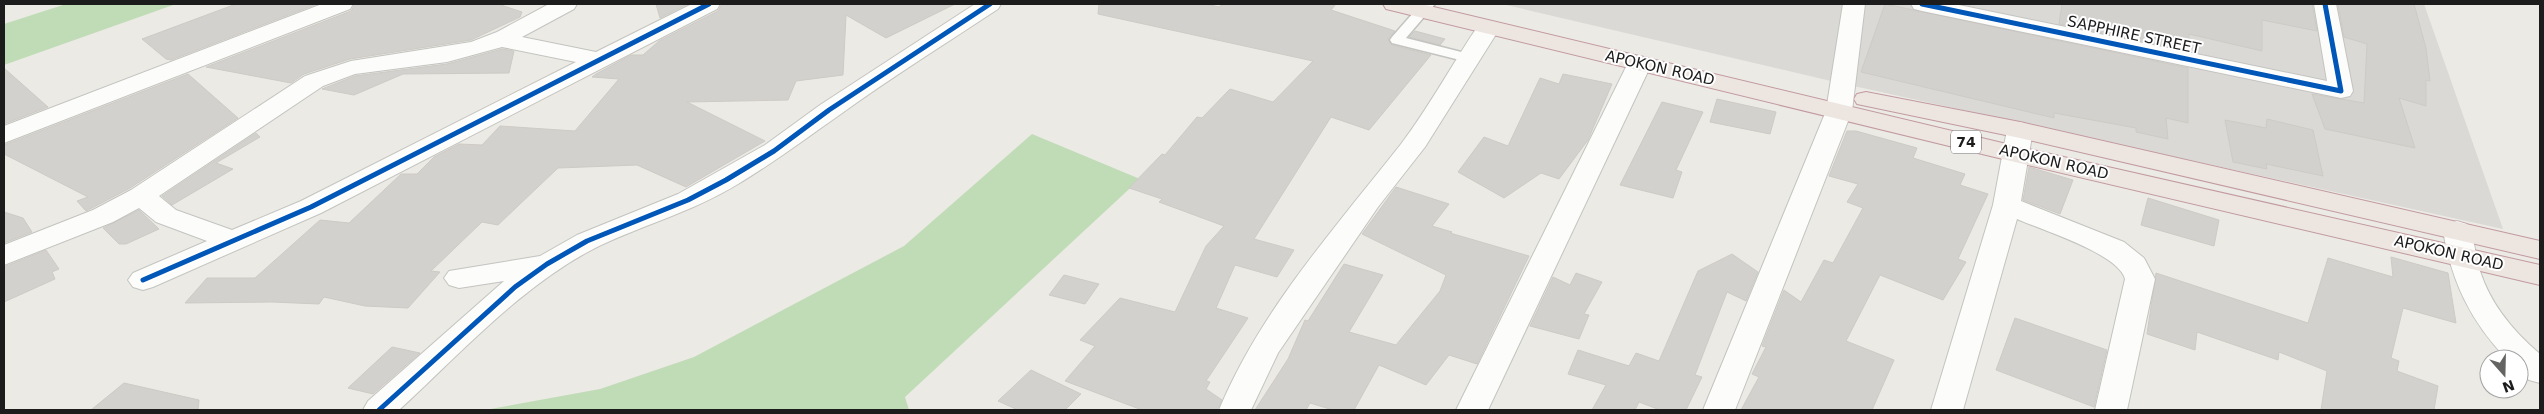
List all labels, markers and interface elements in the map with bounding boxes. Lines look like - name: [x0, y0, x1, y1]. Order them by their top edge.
- street label: SAPPHIRE STREET: [2066, 12, 2203, 58]
- street label: APOKON ROAD: [1604, 47, 1716, 89]
- road number: 74: [1951, 130, 1981, 154]
- street label: APOKON ROAD: [1998, 141, 2110, 183]
- street label: APOKON ROAD: [2393, 232, 2505, 274]
- north arrow: [2479, 349, 2529, 399]
- text: N: [2500, 377, 2517, 396]

